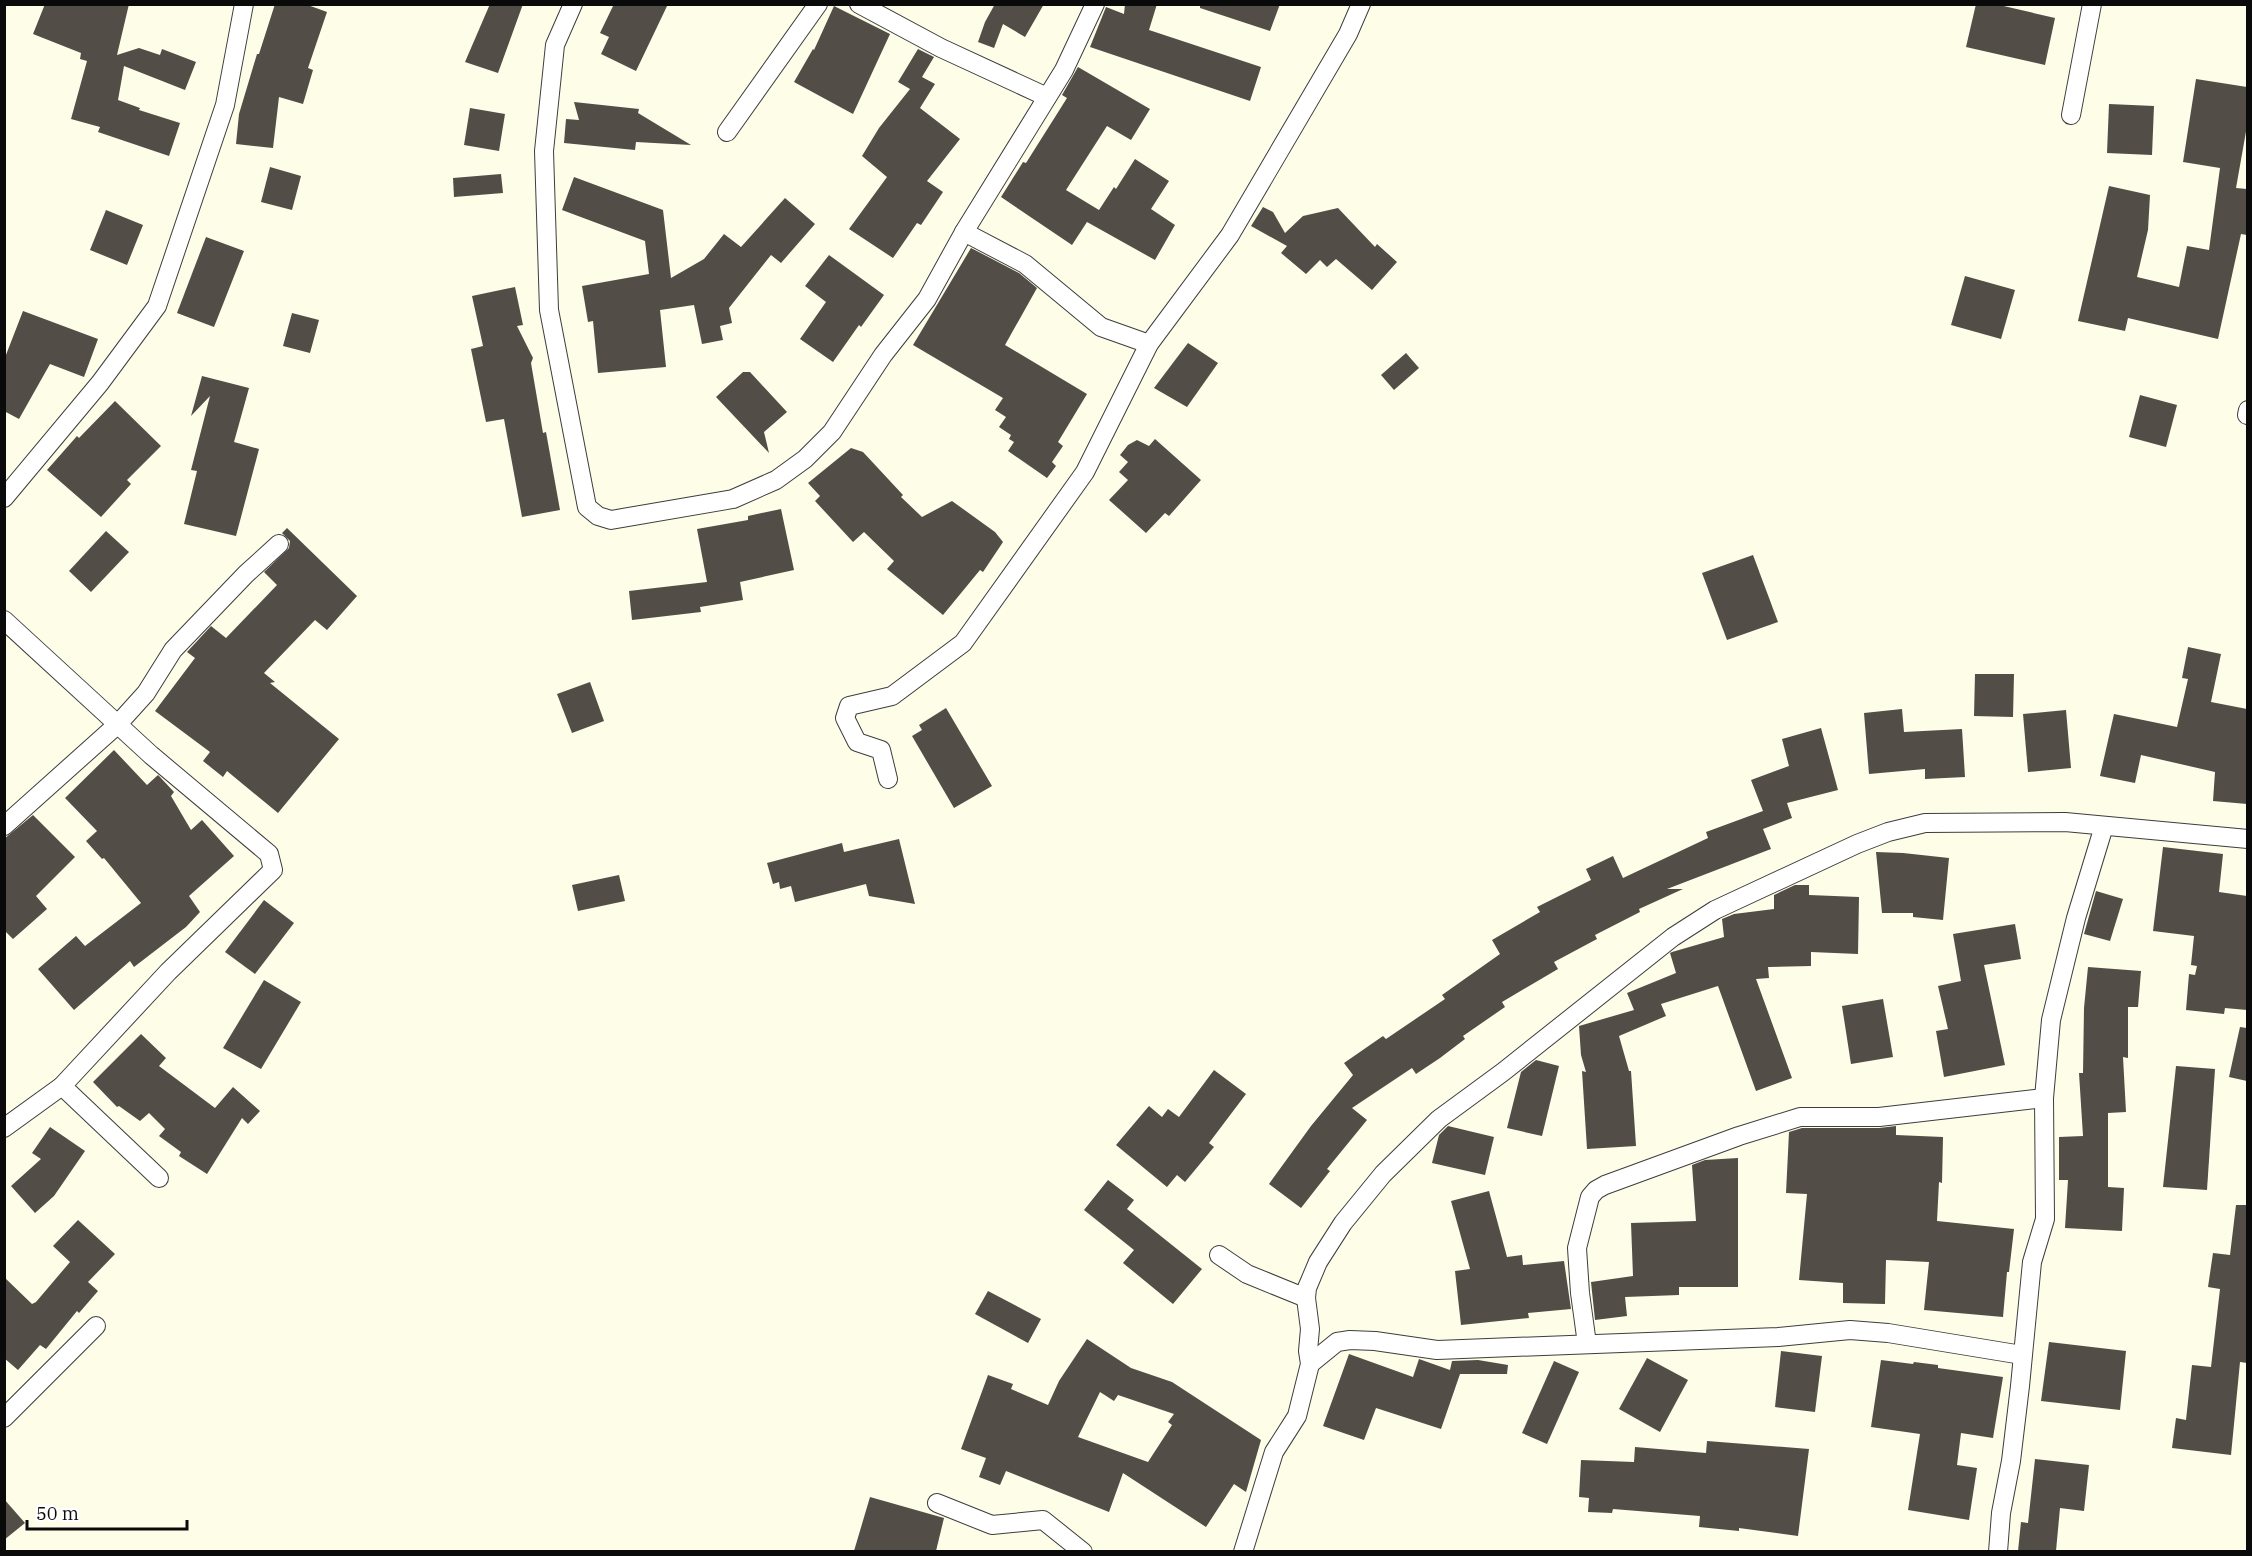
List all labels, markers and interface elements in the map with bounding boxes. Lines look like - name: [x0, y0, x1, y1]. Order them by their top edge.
- scale bar: [27, 1493, 188, 1531]
- text: 50 m: [36, 1502, 79, 1525]

